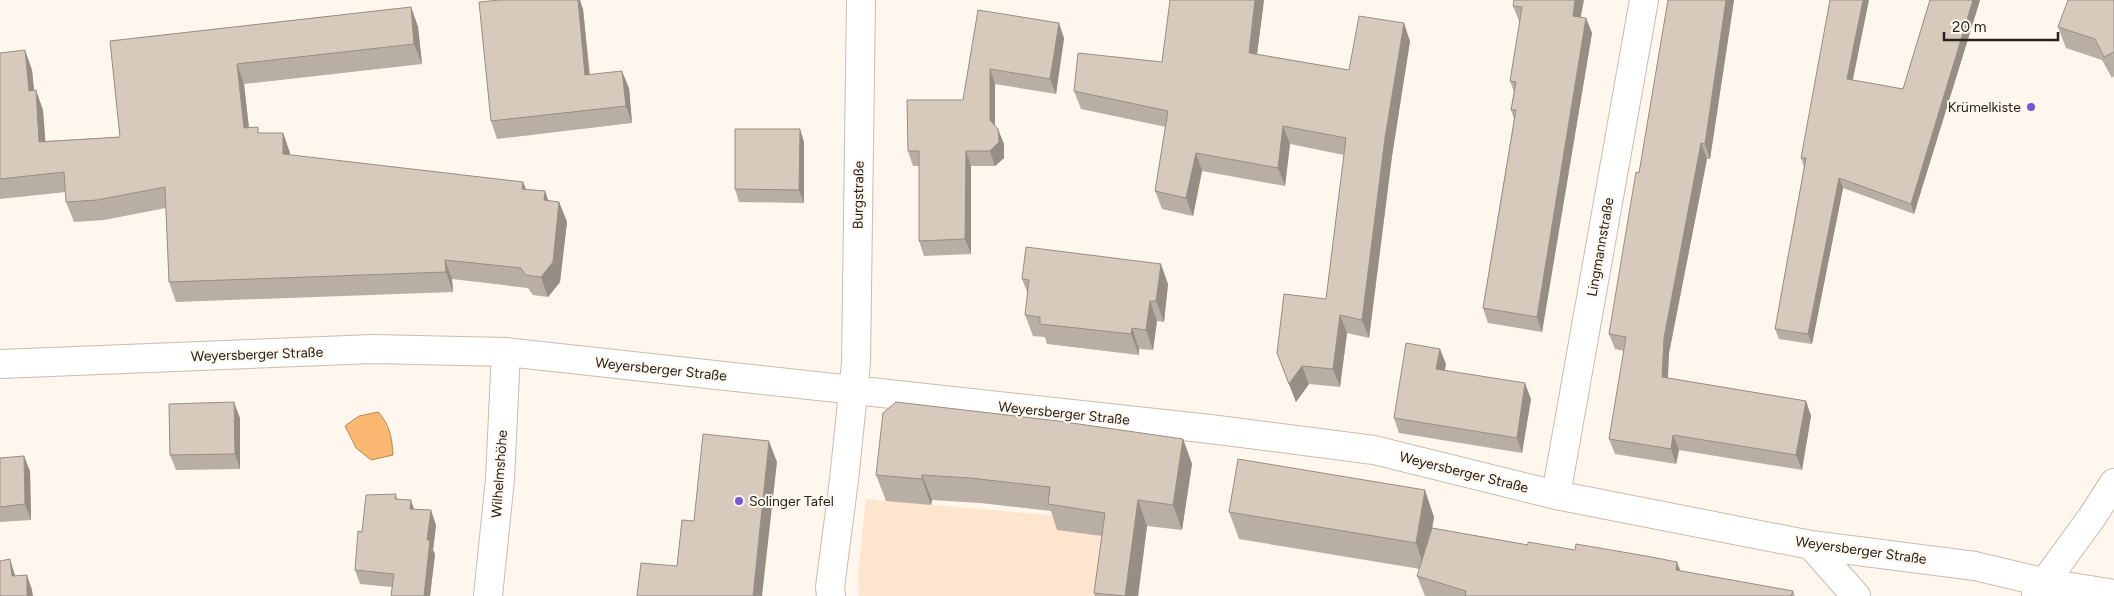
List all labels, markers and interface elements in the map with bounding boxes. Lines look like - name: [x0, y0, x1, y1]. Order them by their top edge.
- scale bar: [1944, 10, 2058, 42]
- text: 20 m: [1952, 18, 1986, 36]
- place label: Krümelkiste: [1948, 99, 2021, 116]
- marker: Krümelkiste: [2025, 101, 2037, 113]
- street label: Burgstraße: [849, 160, 868, 229]
- street label: Lingmannstraße: [1583, 196, 1618, 298]
- street label: Weyersberger Straße: [191, 344, 324, 365]
- street label: Weyersberger Straße: [594, 354, 728, 385]
- street label: Weyersberger Straße: [997, 398, 1131, 429]
- street label: Wilhelmshöhe: [488, 429, 511, 519]
- street label: Weyersberger Straße: [1398, 448, 1530, 497]
- place label: Solinger Tafel: [749, 493, 834, 510]
- marker: Solinger Tafel: [733, 495, 745, 507]
- street label: Weyersberger Straße: [1794, 533, 1928, 568]

